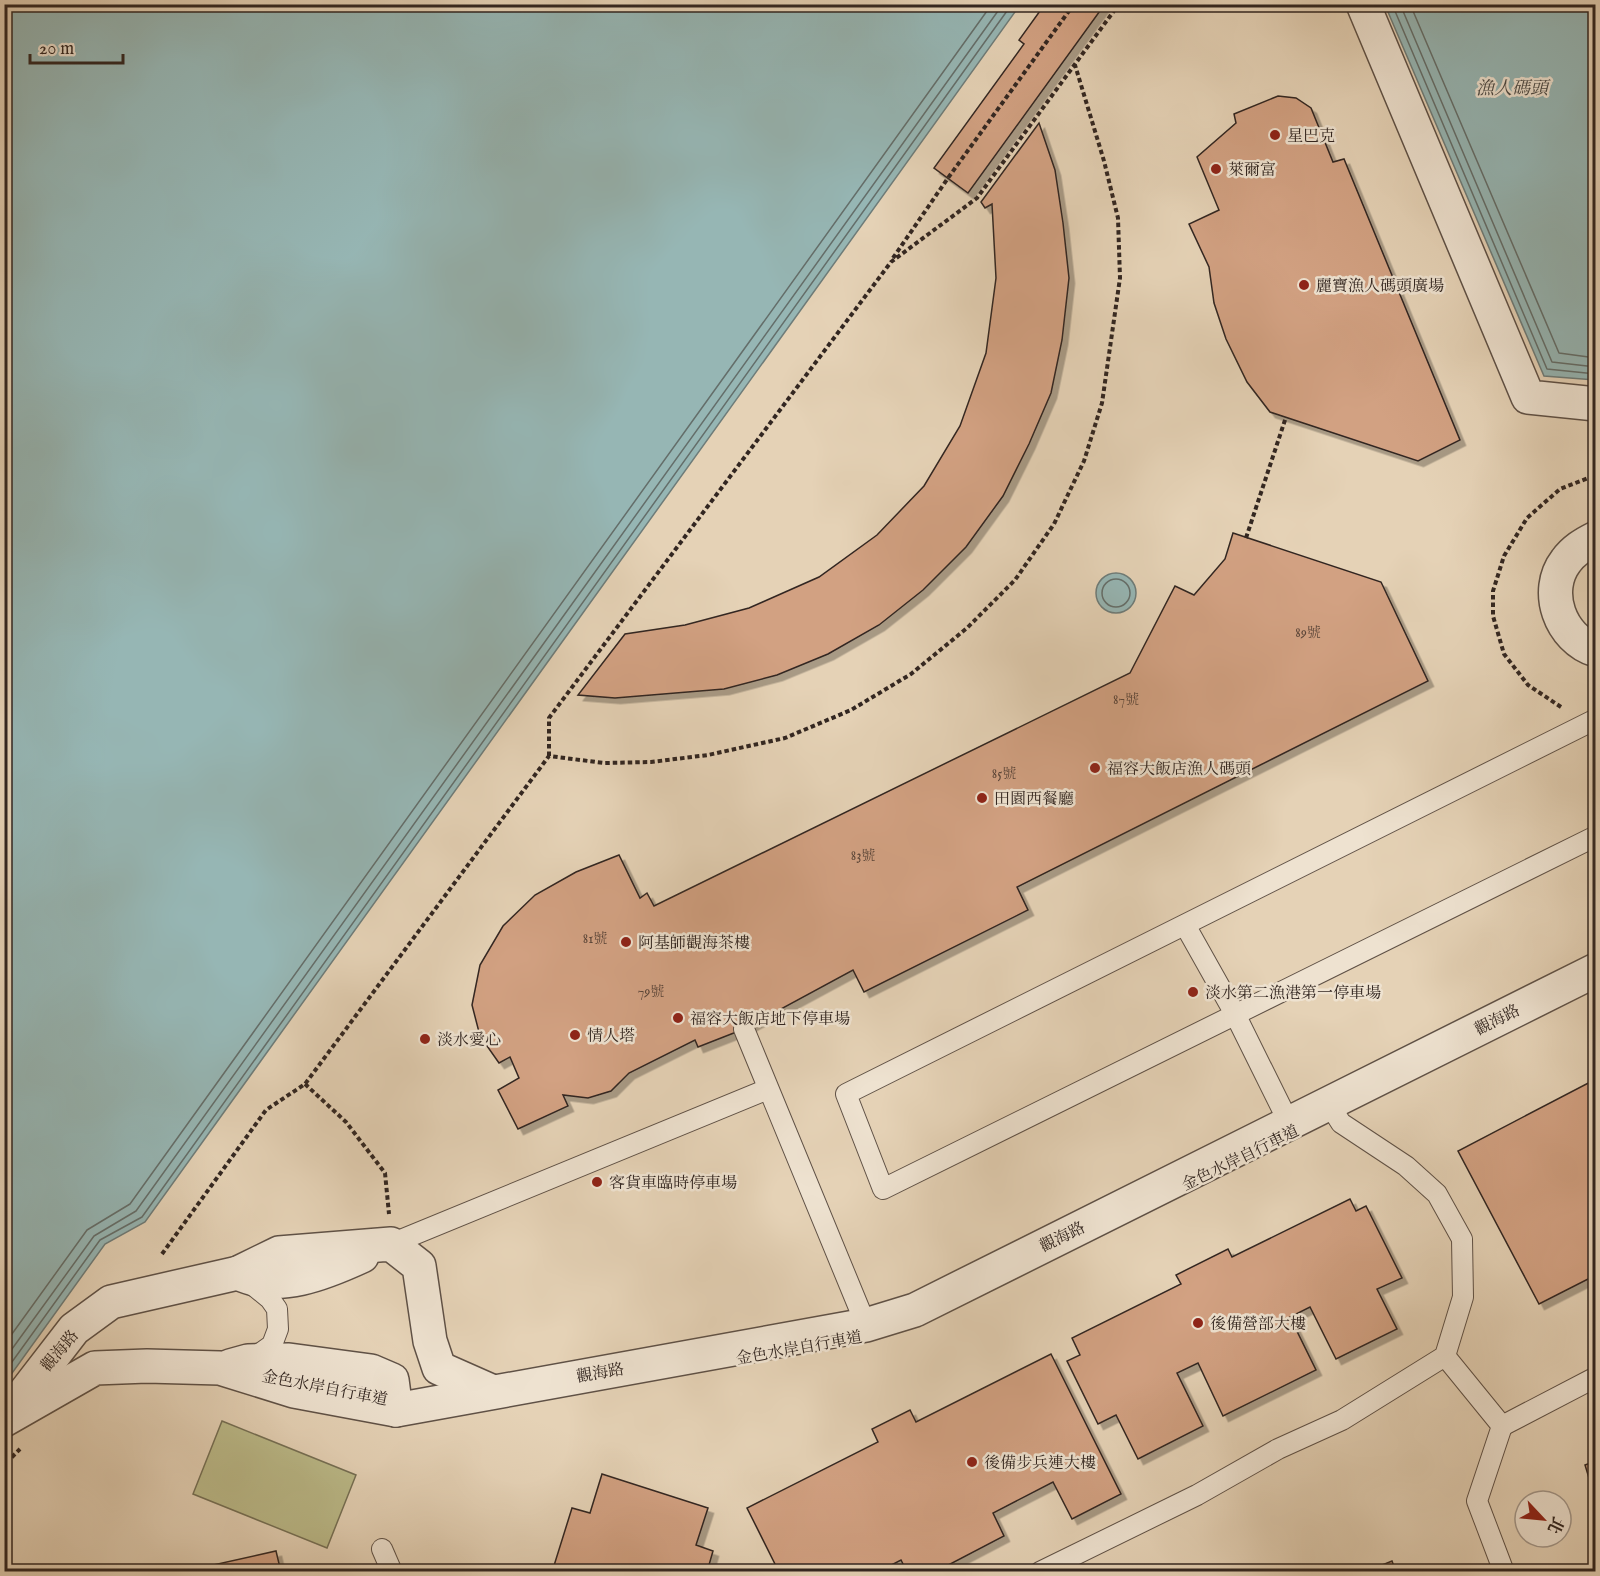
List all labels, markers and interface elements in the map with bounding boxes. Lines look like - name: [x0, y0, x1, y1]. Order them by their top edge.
- scale bar: [30, 27, 123, 65]
- text: 20 m: [39, 38, 74, 61]
- water label: 漁人碼頭: [1476, 78, 1551, 101]
- place label: 星巴克: [1287, 127, 1335, 147]
- marker: 星巴克: [1268, 128, 1282, 142]
- place label: 萊爾富: [1228, 161, 1276, 181]
- marker: 萊爾富: [1209, 162, 1223, 176]
- place label: 麗寶漁人碼頭廣場: [1316, 277, 1444, 297]
- marker: 麗寶漁人碼頭廣場: [1297, 278, 1311, 292]
- house number: 89號: [1295, 624, 1321, 642]
- house number: 87號: [1113, 691, 1139, 709]
- place label: 福容大飯店漁人碼頭: [1107, 760, 1251, 780]
- marker: 福容大飯店漁人碼頭: [1088, 761, 1102, 775]
- house number: 85號: [992, 765, 1016, 783]
- place label: 田園西餐廳: [994, 790, 1074, 810]
- marker: 田園西餐廳: [975, 791, 989, 805]
- house number: 83號: [851, 847, 875, 865]
- house number: 81號: [583, 930, 607, 948]
- place label: 阿基師觀海茶樓: [638, 934, 750, 954]
- marker: 阿基師觀海茶樓: [619, 935, 633, 949]
- house number: 79號: [638, 983, 664, 1001]
- place label: 淡水第二漁港第一停車場: [1205, 984, 1381, 1004]
- marker: 淡水第二漁港第一停車場: [1186, 985, 1200, 999]
- street label: 觀海路: [1472, 1001, 1524, 1041]
- place label: 福容大飯店地下停車場: [690, 1010, 850, 1030]
- marker: 福容大飯店地下停車場: [671, 1011, 685, 1025]
- place label: 情人塔: [587, 1027, 635, 1047]
- marker: 情人塔: [568, 1028, 582, 1042]
- place label: 淡水愛心: [437, 1031, 501, 1051]
- marker: 淡水愛心: [418, 1032, 432, 1046]
- street label: 金色水岸自行車道: [1179, 1122, 1303, 1196]
- place label: 客貨車臨時停車場: [609, 1174, 737, 1194]
- marker: 客貨車臨時停車場: [590, 1175, 604, 1189]
- street label: 觀海路: [1037, 1218, 1089, 1257]
- place label: 後備營部大樓: [1210, 1315, 1306, 1335]
- marker: 後備營部大樓: [1191, 1316, 1205, 1330]
- street label: 觀海路: [37, 1326, 84, 1376]
- street label: 金色水岸自行車道: [735, 1328, 864, 1370]
- street label: 觀海路: [575, 1360, 626, 1388]
- street label: 金色水岸自行車道: [260, 1367, 389, 1411]
- place label: 後備步兵連大樓: [984, 1454, 1096, 1474]
- marker: 後備步兵連大樓: [965, 1455, 979, 1469]
- north arrow: [1513, 1489, 1573, 1549]
- text: 北: [1542, 1513, 1567, 1536]

